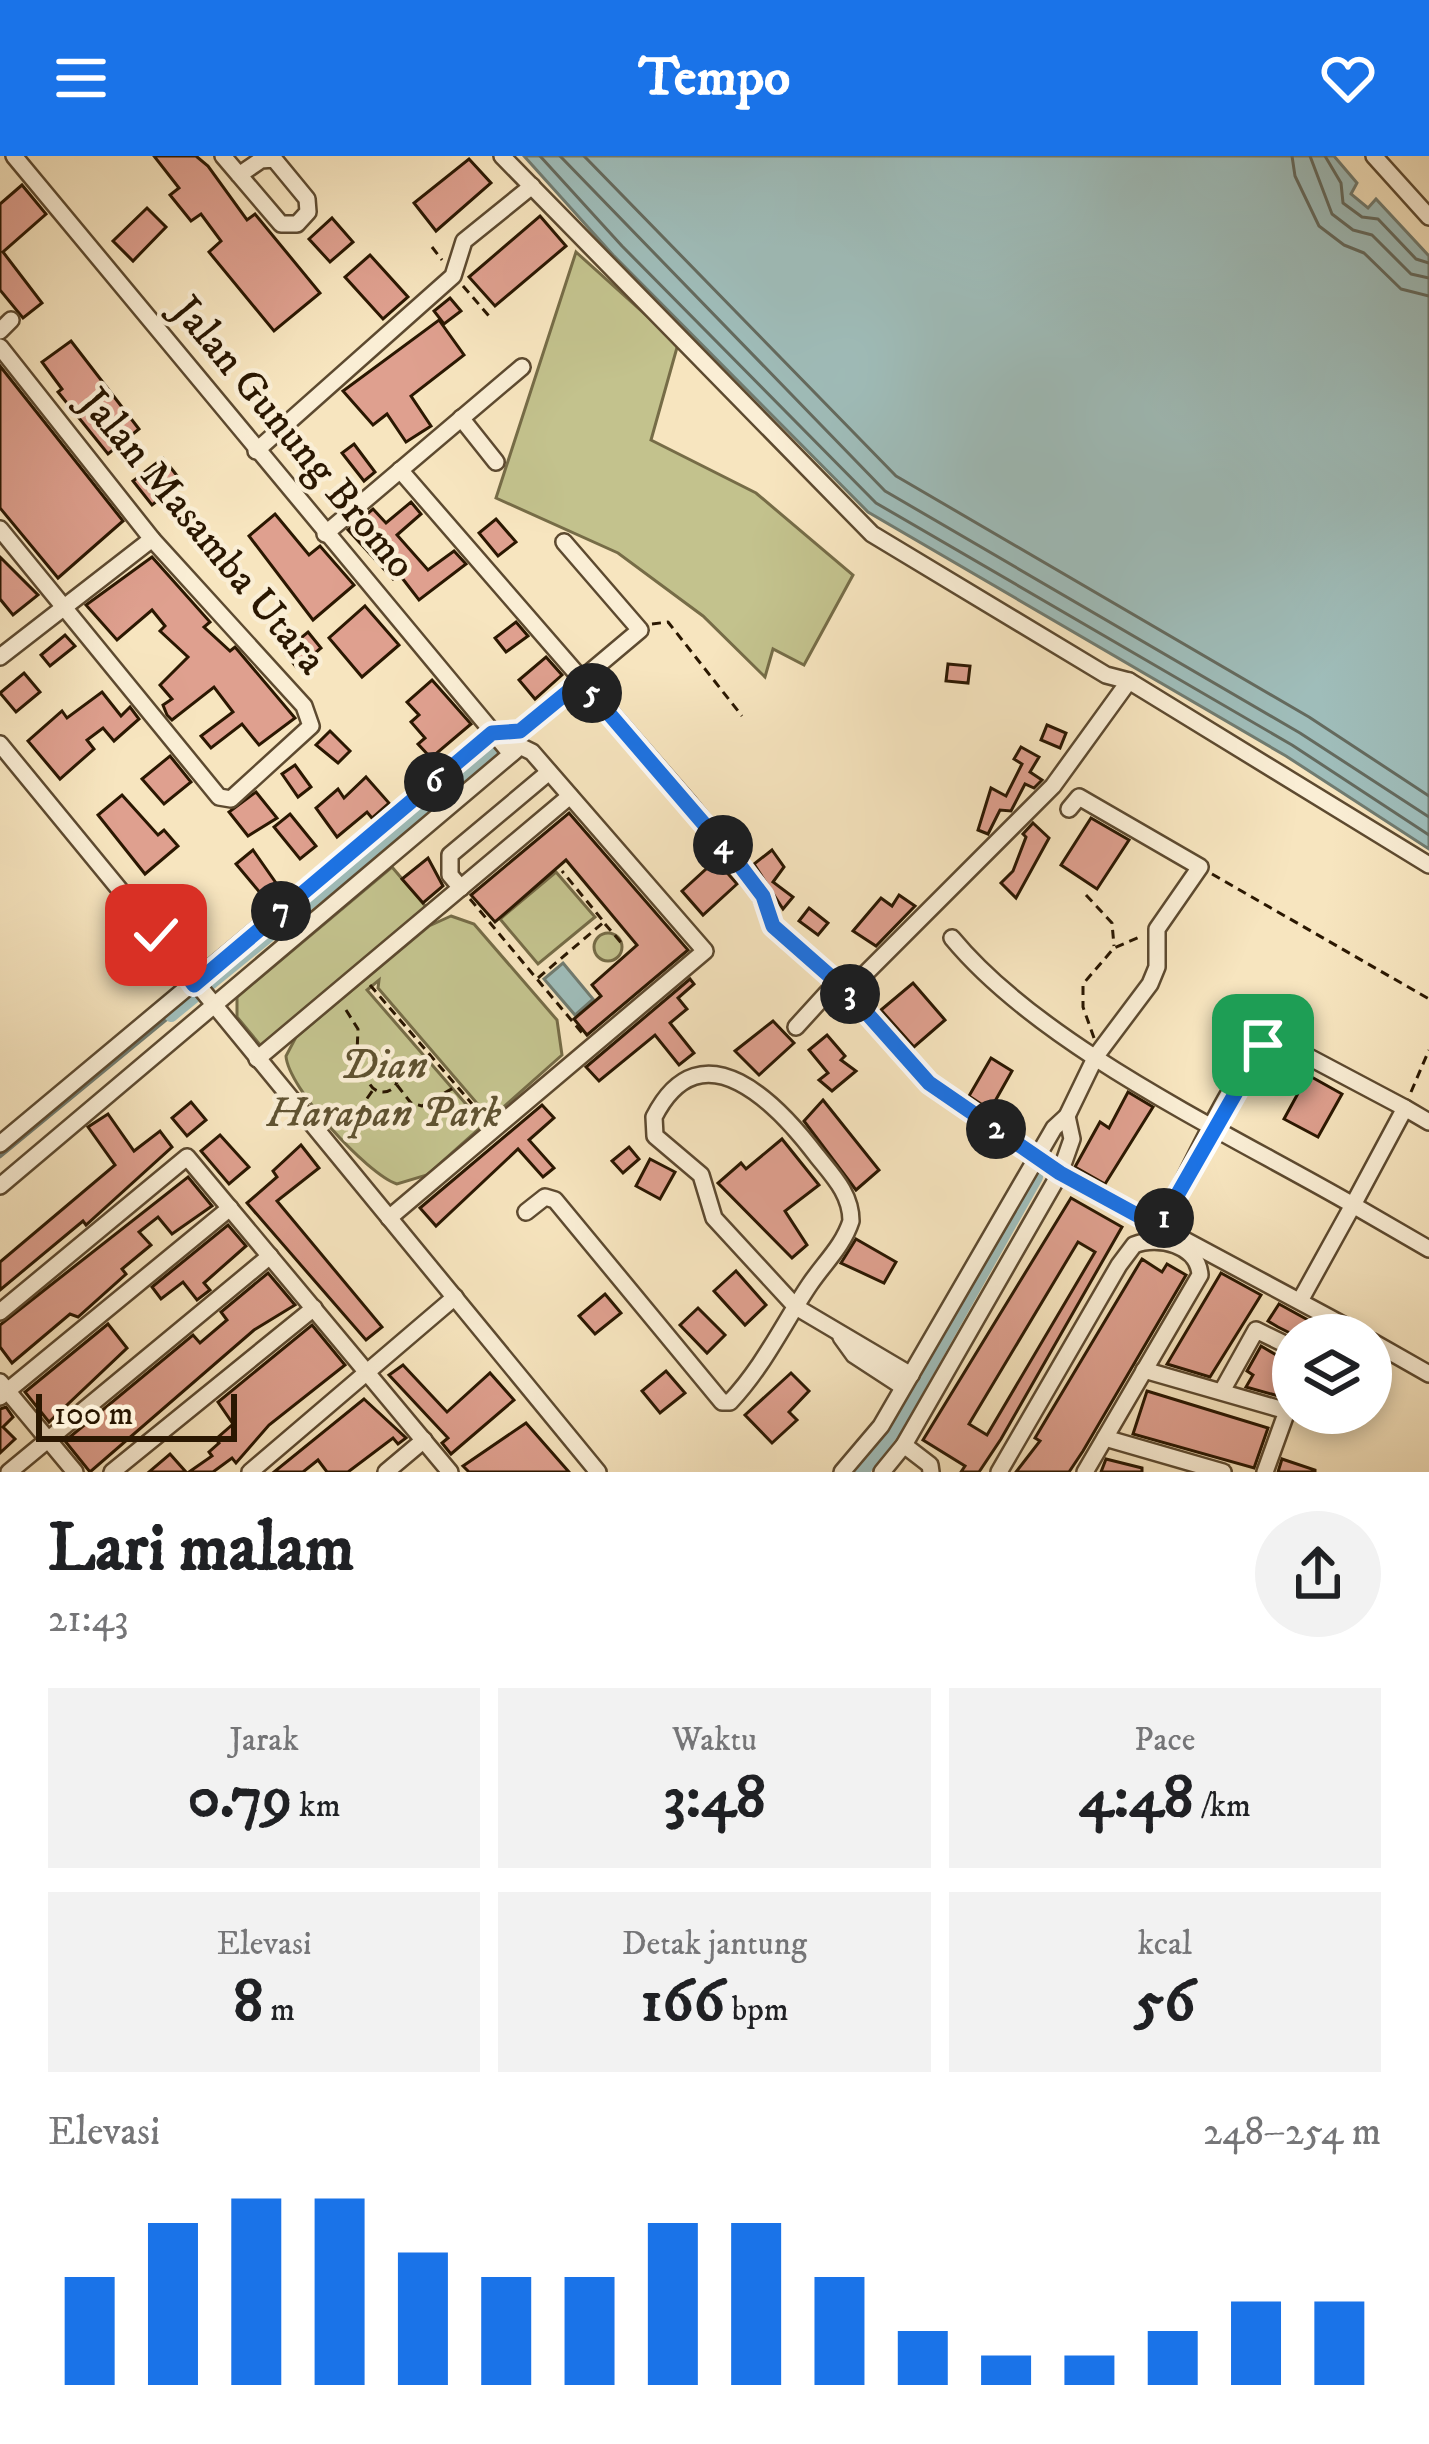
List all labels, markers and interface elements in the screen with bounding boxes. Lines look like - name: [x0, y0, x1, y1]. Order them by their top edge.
- icon: menu: [48, 45, 114, 111]
- text: Tempo: [639, 45, 790, 112]
- icon: heart: [1315, 45, 1381, 111]
- street label: Jalan Gunung Bromo: [157, 283, 426, 590]
- street label: Jalan Masamba Utara: [65, 375, 337, 686]
- pin: 5: [562, 663, 622, 723]
- text: 5: [584, 672, 600, 713]
- pin: 6: [404, 752, 464, 812]
- text: 6: [425, 761, 443, 802]
- pin: 4: [693, 815, 753, 875]
- text: 4: [714, 824, 733, 865]
- pin: 7: [251, 881, 311, 941]
- pin: [105, 884, 207, 986]
- text: 7: [272, 890, 290, 931]
- icon: check: [123, 902, 189, 968]
- pin: 3: [820, 964, 880, 1024]
- text: 3: [844, 973, 856, 1014]
- pin: [1212, 994, 1314, 1096]
- icon: arrive: [1230, 1012, 1296, 1078]
- park label: Dian Harapan Park: [266, 1040, 502, 1140]
- pin: 2: [966, 1099, 1026, 1159]
- text: 2: [988, 1108, 1004, 1149]
- pin: 1: [1134, 1188, 1194, 1248]
- text: 1: [1158, 1197, 1170, 1238]
- map controls: [1272, 1314, 1392, 1434]
- button: layers: [1272, 1314, 1392, 1434]
- scale bar: [36, 1388, 237, 1441]
- text: 100 m: [54, 1394, 133, 1435]
- text: Lari malam: [48, 1509, 354, 1591]
- button: share: [1255, 1511, 1381, 1637]
- text: 21:43: [48, 1595, 129, 1644]
- text: Jarak: [230, 1720, 299, 1761]
- text: Waktu: [672, 1720, 757, 1761]
- text: Pace: [1134, 1720, 1195, 1761]
- text: 0.79: [188, 1761, 292, 1836]
- text: 3:48: [663, 1761, 766, 1836]
- text: 4:48: [1079, 1761, 1194, 1836]
- text: km: [292, 1786, 341, 1827]
- text: /km: [1194, 1786, 1251, 1827]
- text: Elevasi: [217, 1924, 312, 1965]
- text: Detak jantung: [622, 1924, 807, 1965]
- text: kcal: [1138, 1924, 1192, 1965]
- text: 8: [233, 1965, 263, 2040]
- text: 166: [640, 1965, 725, 2040]
- text: 56: [1134, 1965, 1195, 2040]
- text: m: [263, 1990, 295, 2031]
- text: bpm: [725, 1990, 789, 2031]
- text: Elevasi: [48, 2108, 160, 2157]
- text: 248–254 m: [1203, 2108, 1381, 2157]

